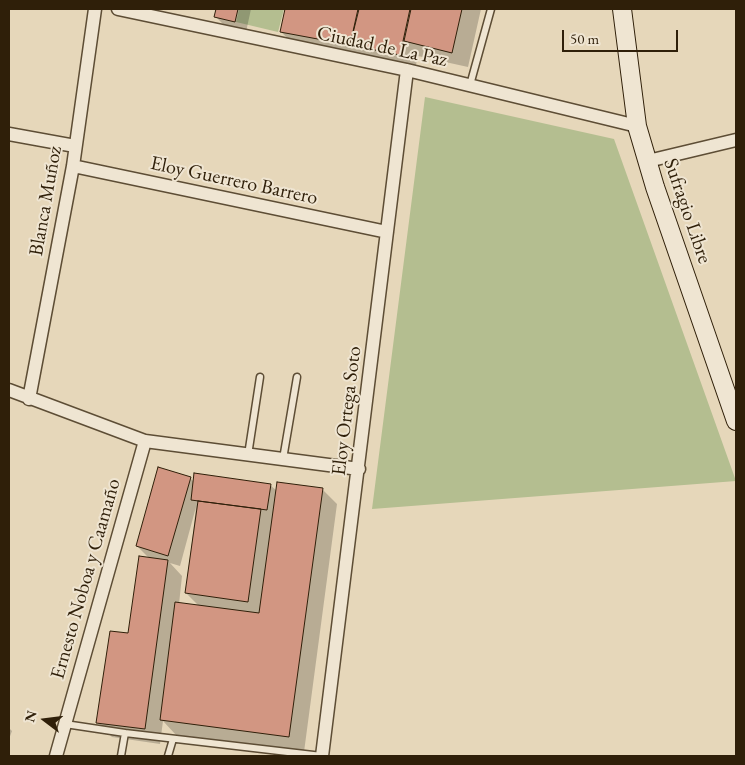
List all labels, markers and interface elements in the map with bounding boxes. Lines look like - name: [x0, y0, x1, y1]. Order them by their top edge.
- scale bar: [565, 20, 681, 52]
- street label: Ciudad de La Paz: [315, 21, 449, 73]
- text: 50 m: [570, 29, 599, 48]
- street label: Blanca Muñoz: [25, 144, 67, 258]
- street label: Eloy Guerrero Barrero: [148, 152, 320, 210]
- street label: Sufragio Libre: [658, 155, 716, 267]
- street label: Eloy Ortega Soto: [327, 345, 367, 477]
- street label: Ernesto Noboa y Caamaño: [46, 476, 126, 682]
- north arrow: [20, 695, 70, 745]
- text: N: [20, 708, 41, 724]

